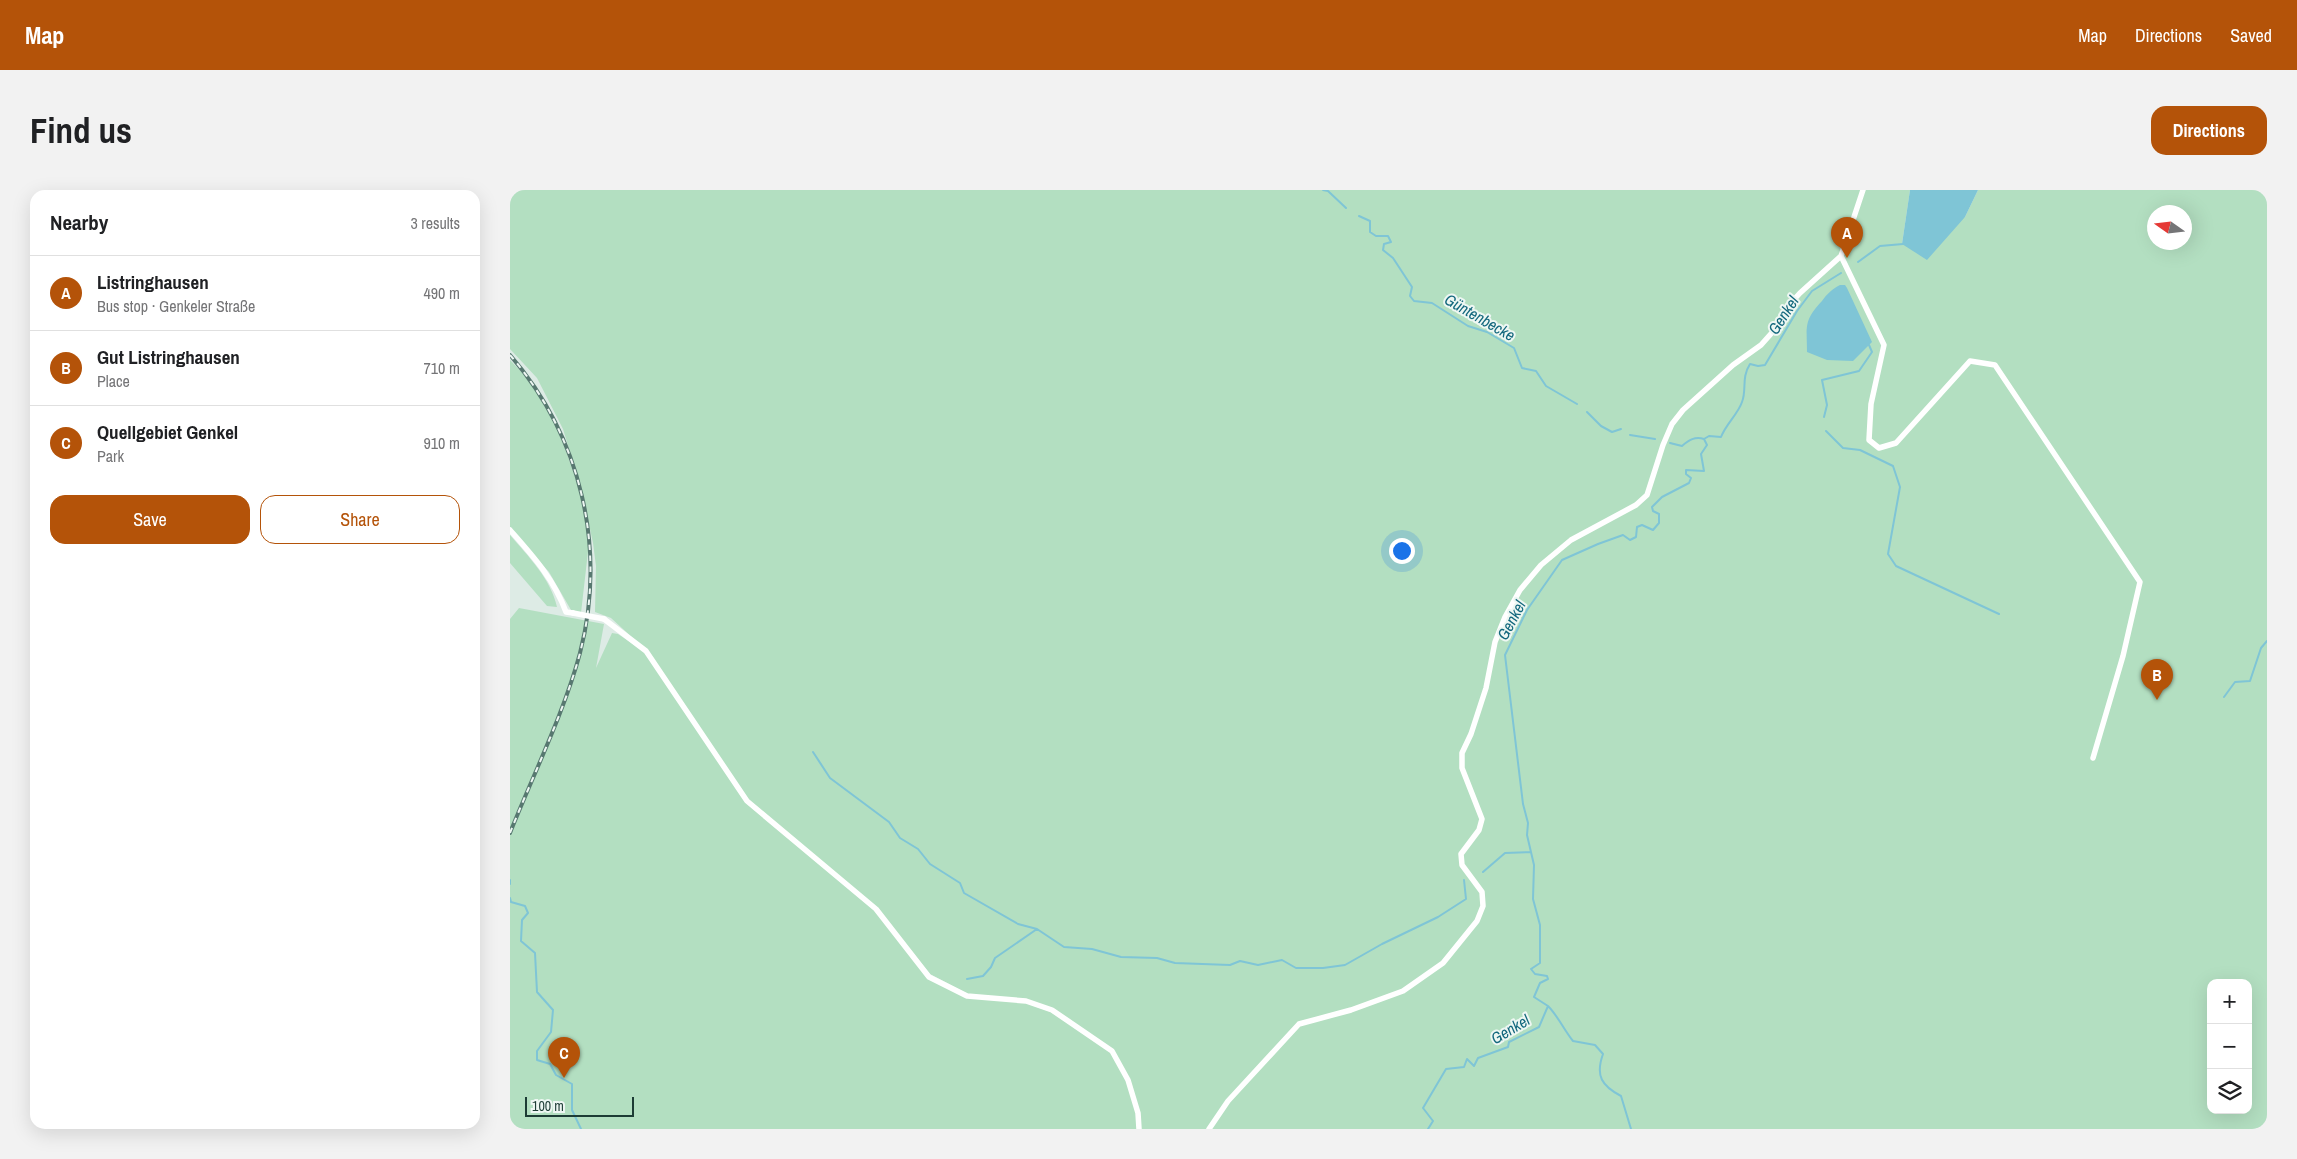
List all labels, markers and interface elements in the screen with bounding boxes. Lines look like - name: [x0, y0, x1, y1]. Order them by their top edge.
- text: Map: [25, 19, 64, 51]
- text: Map: [2078, 23, 2107, 48]
- text: Directions: [2135, 23, 2202, 48]
- text: Saved: [2230, 23, 2272, 48]
- button: Directions: [2151, 106, 2267, 155]
- text: Find us: [30, 107, 132, 154]
- north arrow: [2147, 205, 2192, 250]
- text: Nearby: [50, 208, 108, 237]
- text: 3 results: [410, 212, 460, 234]
- pin: A: [1831, 217, 1863, 258]
- text: Listringhausen: [97, 269, 209, 295]
- text: A: [61, 282, 71, 304]
- text: 490 m: [424, 282, 460, 304]
- water label: Güntenbecke: [1441, 288, 1519, 346]
- water label: Genkel: [1762, 291, 1804, 338]
- text: Bus stop · Genkeler Straße: [97, 295, 255, 317]
- text: Gut Listringhausen: [97, 344, 240, 370]
- text: B: [61, 357, 71, 379]
- text: 710 m: [424, 357, 460, 379]
- text: Place: [97, 370, 130, 392]
- text: Quellgebiet Genkel: [97, 419, 238, 445]
- text: C: [61, 432, 71, 454]
- text: 910 m: [424, 432, 460, 454]
- text: Park: [97, 445, 124, 467]
- button: Save: [50, 495, 250, 544]
- button: Share: [260, 495, 460, 544]
- your location: [1389, 538, 1415, 564]
- water label: Genkel: [1492, 596, 1531, 644]
- pin: B: [2141, 659, 2173, 700]
- map controls: [2207, 979, 2252, 1114]
- button: +: [2207, 979, 2252, 1024]
- water label: Genkel: [1487, 1008, 1534, 1049]
- button: −: [2207, 1024, 2252, 1069]
- pin: C: [548, 1037, 580, 1078]
- button: layers: [2207, 1069, 2252, 1114]
- scale bar: [525, 1094, 634, 1117]
- text: 100 m: [532, 1097, 564, 1115]

